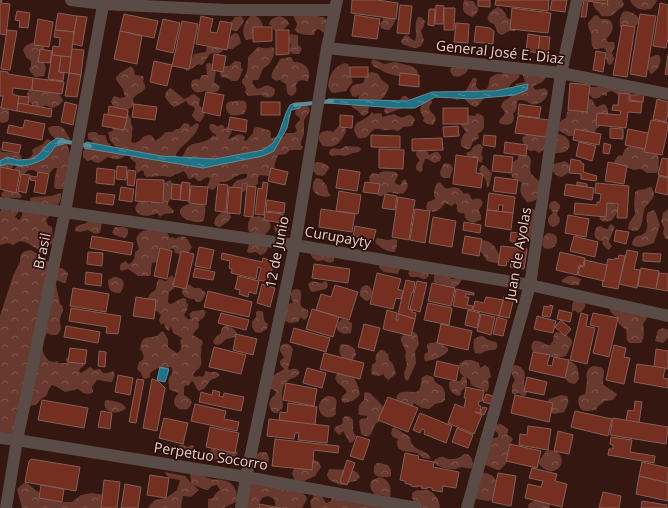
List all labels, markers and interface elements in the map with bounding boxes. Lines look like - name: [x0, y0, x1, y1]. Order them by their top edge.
- street label: General José E. Diaz: [435, 35, 565, 68]
- street label: Juan de Ayolas: [500, 205, 535, 304]
- street label: 12 de Junio: [260, 214, 293, 289]
- street label: Curupayty: [303, 221, 374, 252]
- street label: Brasil: [28, 231, 55, 271]
- street label: Perpetuo Socorro: [153, 437, 269, 474]

